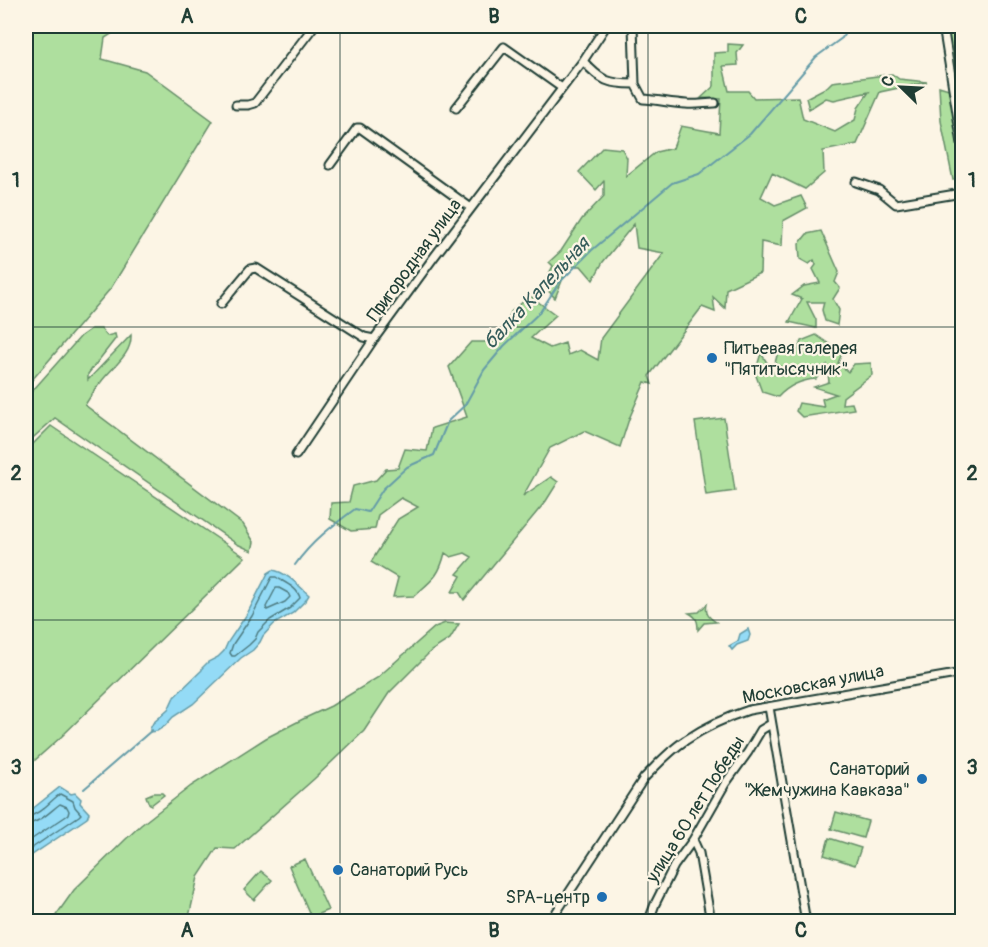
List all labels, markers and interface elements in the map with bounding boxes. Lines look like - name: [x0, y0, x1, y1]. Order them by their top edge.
- text: A: [181, 4, 194, 29]
- text: B: [488, 4, 500, 29]
- text: C: [795, 4, 807, 29]
- north arrow: [871, 57, 931, 117]
- text: С: [877, 73, 899, 90]
- text: 1: [12, 168, 20, 193]
- text: 1: [968, 168, 976, 193]
- street label: Пригородная улица: [362, 194, 467, 326]
- water label: балка Капельная: [478, 230, 597, 355]
- place label: Питьевая галерея "Пятитысячник": [724, 337, 857, 381]
- marker: Питьевая галерея "Пятитысячник": [705, 351, 719, 365]
- text: 2: [10, 461, 22, 486]
- text: 2: [966, 461, 978, 486]
- street label: Московская улица: [740, 660, 886, 709]
- street label: улица 60 лет Победы: [640, 732, 750, 888]
- text: 3: [10, 755, 22, 780]
- text: 3: [966, 755, 978, 780]
- place label: Санаторий "Жемчужина Кавказа": [744, 758, 910, 802]
- marker: Санаторий "Жемчужина Кавказа": [915, 772, 929, 786]
- place label: Санаторий Русь: [350, 859, 469, 882]
- marker: Санаторий Русь: [331, 863, 345, 877]
- place label: SPA-центр: [506, 886, 590, 909]
- marker: SPA-центр: [595, 890, 609, 904]
- text: A: [181, 918, 194, 943]
- text: B: [488, 918, 500, 943]
- text: C: [795, 918, 807, 943]

